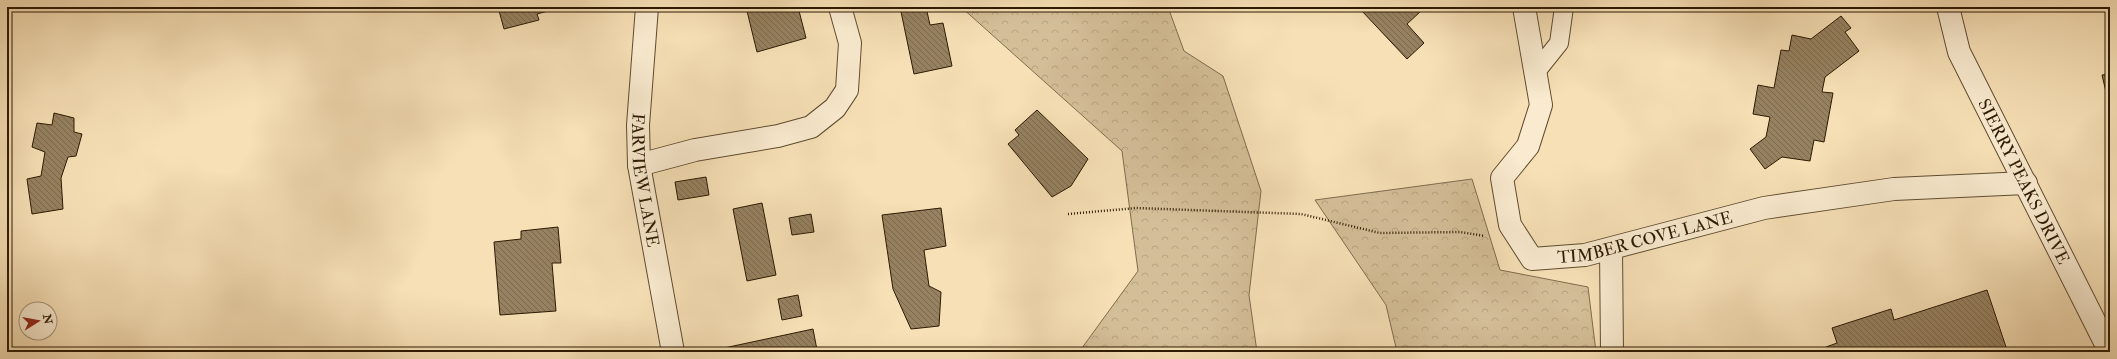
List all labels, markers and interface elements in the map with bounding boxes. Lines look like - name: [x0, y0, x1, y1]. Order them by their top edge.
- street label: SIERRY PEAKS DRIVE: [1974, 95, 2074, 267]
- street label: FARVIEW LANE: [627, 112, 664, 249]
- street label: TIMBER COVE LANE: [1556, 206, 1734, 268]
- north arrow: [18, 301, 58, 341]
- text: N: [40, 312, 55, 326]

